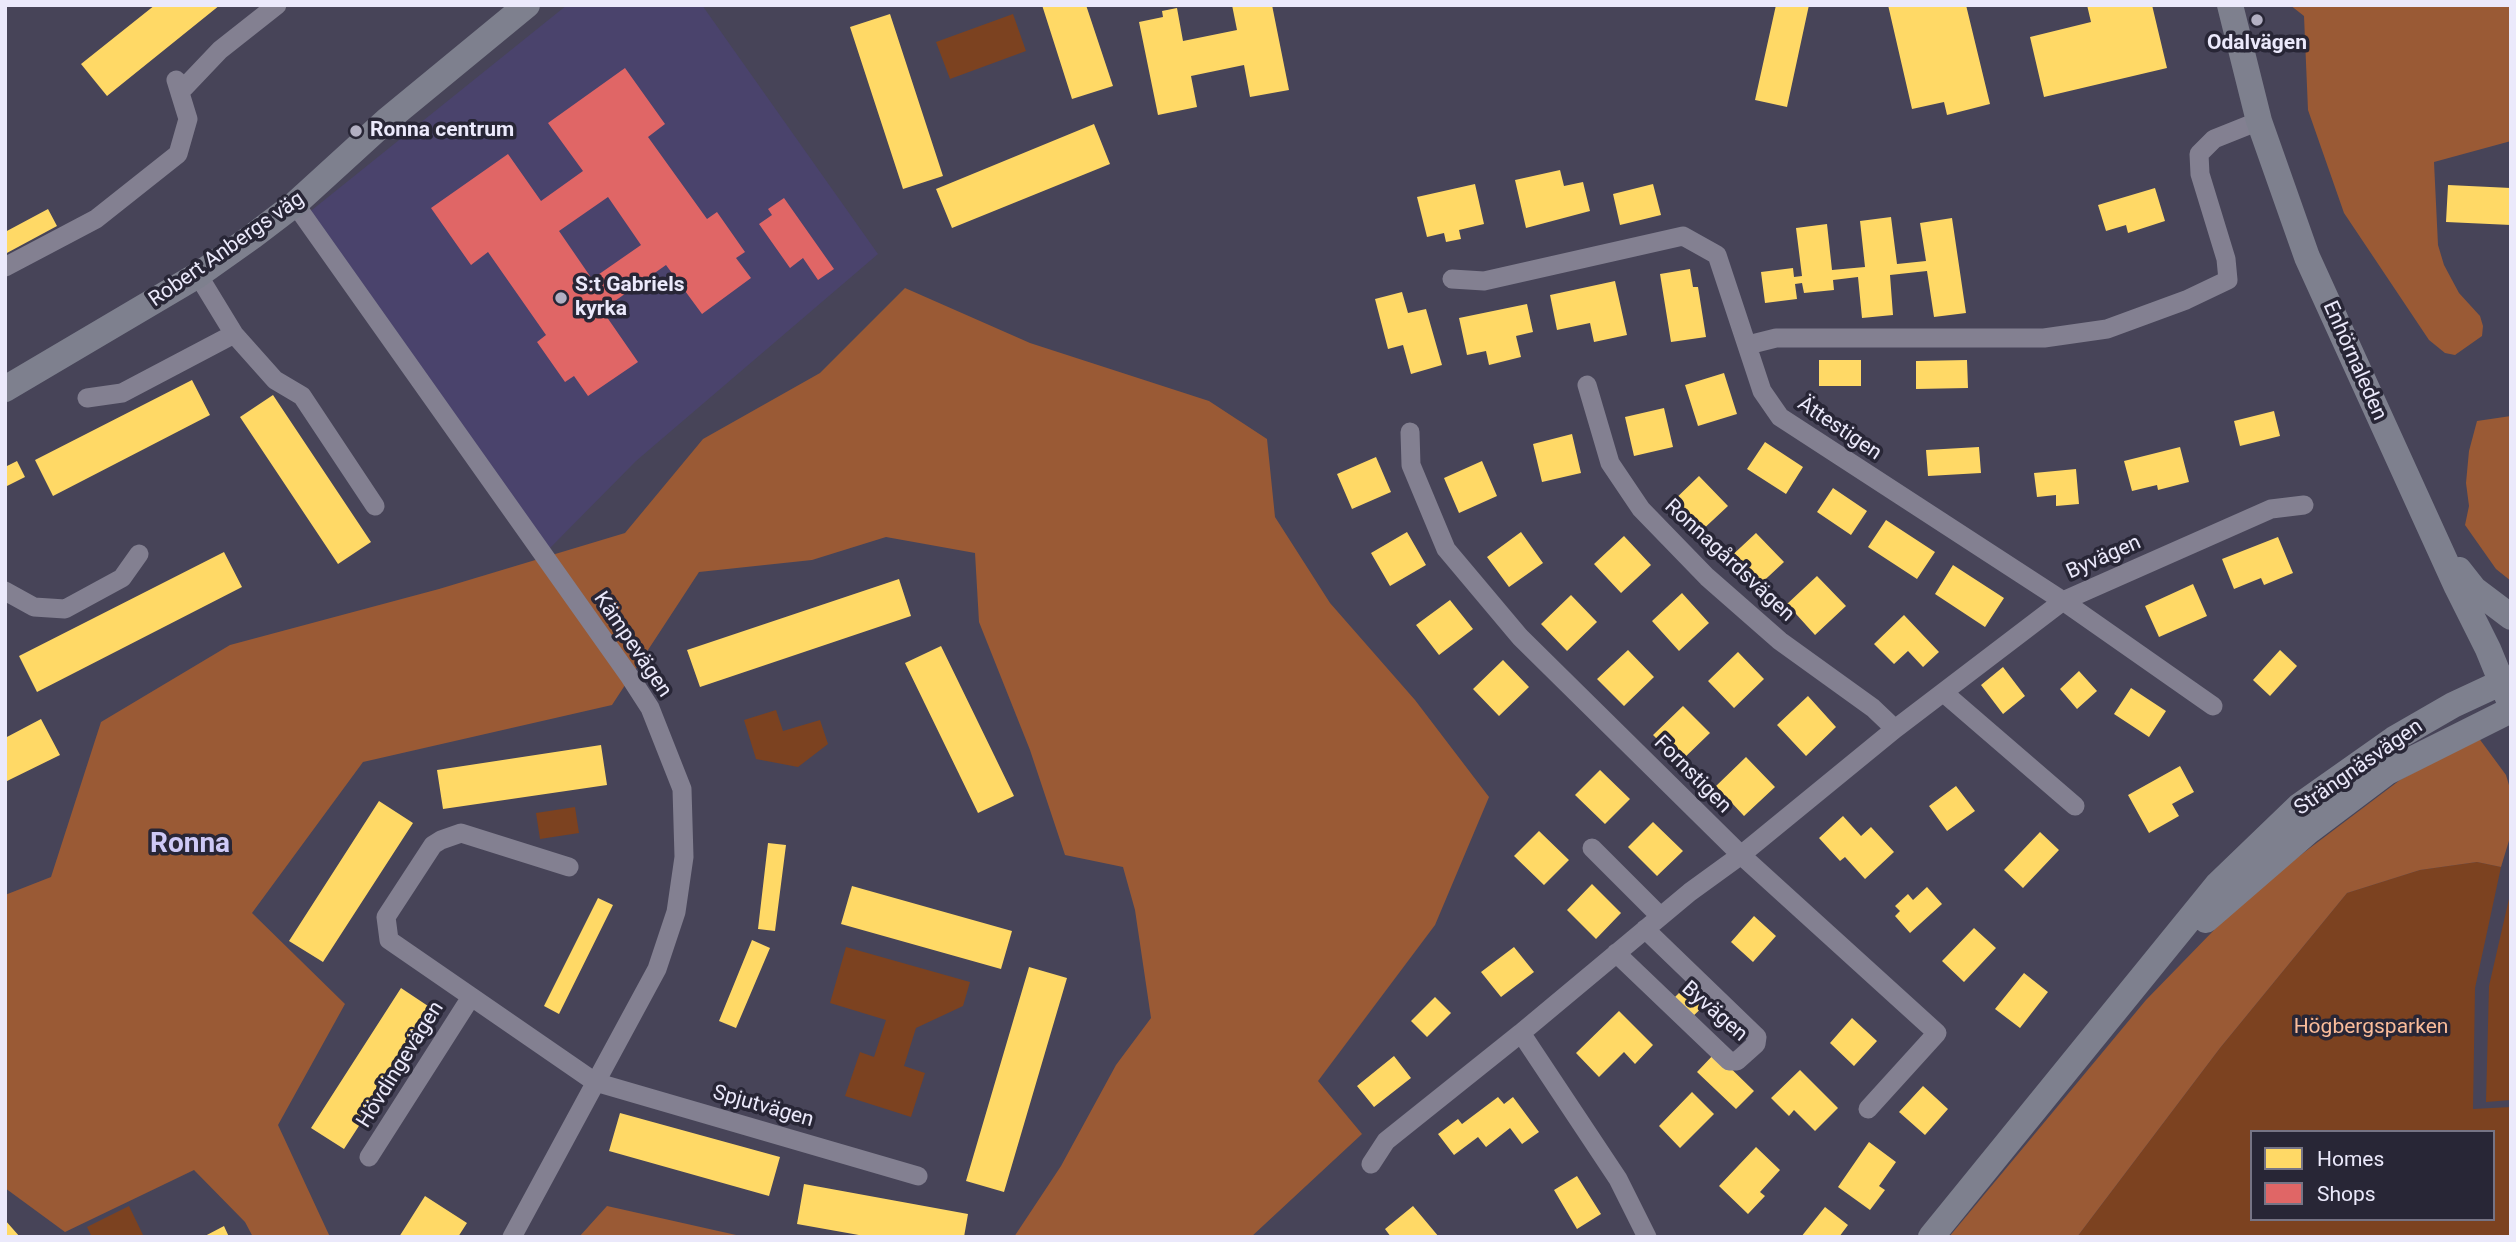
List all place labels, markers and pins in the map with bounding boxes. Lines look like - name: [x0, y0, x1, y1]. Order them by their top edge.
- marker: Odalvägen: [2249, 12, 2265, 28]
- place label: Odalvägen: [2207, 31, 2307, 57]
- place label: Ronna centrum: [370, 118, 514, 144]
- marker: Ronna centrum: [348, 123, 364, 139]
- place label: S:t Gabriels kyrka: [575, 273, 684, 323]
- marker: S:t Gabriels kyrka: [553, 290, 569, 306]

